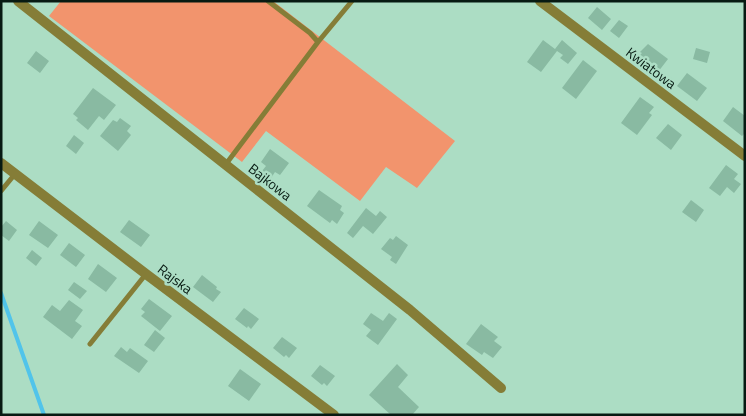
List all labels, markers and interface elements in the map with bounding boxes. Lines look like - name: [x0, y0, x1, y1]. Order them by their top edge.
- street label: Kwiatowa: [622, 42, 681, 94]
- street label: Bajkowa: [244, 158, 297, 205]
- street label: Rajska: [153, 259, 197, 299]

